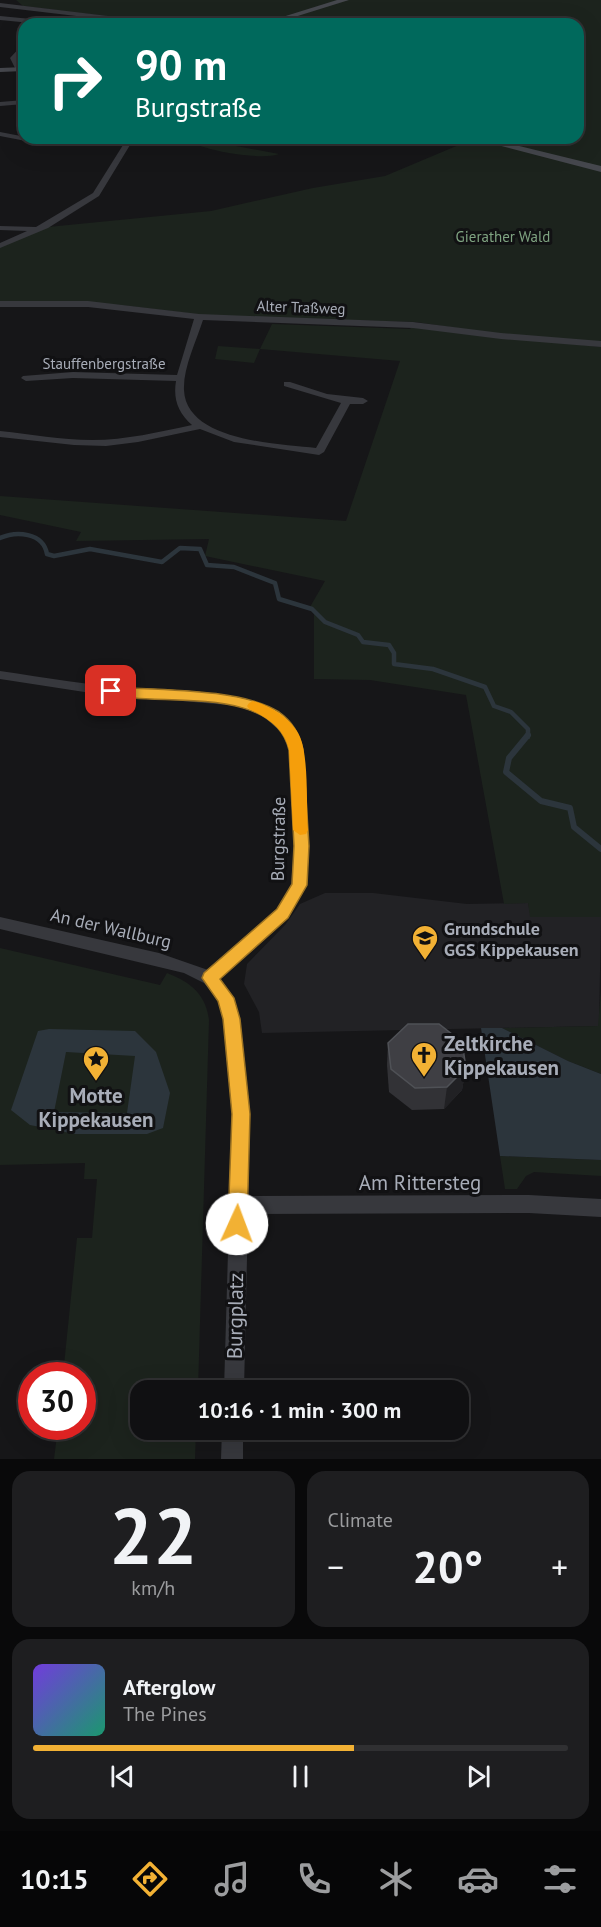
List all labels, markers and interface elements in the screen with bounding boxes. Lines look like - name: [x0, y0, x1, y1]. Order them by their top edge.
- text: 90 m: [135, 37, 227, 92]
- icon: right: [36, 42, 114, 120]
- text: Burgstraße: [135, 90, 262, 124]
- park label: Gierather Wald: [456, 227, 550, 246]
- street label: Alter Traßweg: [256, 296, 346, 318]
- street label: Stauffenbergstraße: [42, 354, 166, 373]
- pin: [85, 665, 136, 716]
- icon: arrive: [94, 674, 127, 707]
- street label: Burgstraße: [266, 797, 290, 881]
- street label: An der Wallburg: [48, 903, 174, 953]
- place label: Grundschule GGS Kippekausen: [444, 917, 579, 961]
- school or university icon: Grundschule GGS Kippekausen: [410, 923, 440, 961]
- place label: Zeltkirche Kippekausen: [444, 1030, 559, 1081]
- church icon: Zeltkirche Kippekausen: [409, 1040, 439, 1078]
- place icon: Motte Kippekausen: [81, 1044, 111, 1082]
- place label: Motte Kippekausen: [38, 1082, 154, 1133]
- street label: Am Rittersteg: [359, 1169, 481, 1196]
- position arrow: [205, 1192, 269, 1256]
- street label: Burgplatz: [221, 1273, 249, 1359]
- speed limit sign: 30: [18, 1362, 96, 1440]
- text: 10:16 · 1 min · 300 m: [198, 1396, 401, 1424]
- text: 22: [109, 1485, 197, 1586]
- text: Climate: [328, 1507, 393, 1533]
- text: 20°: [412, 1537, 483, 1595]
- text: −: [328, 1545, 344, 1588]
- text: +: [551, 1545, 568, 1588]
- text: km/h: [131, 1575, 175, 1601]
- text: Afterglow: [123, 1673, 215, 1701]
- text: The Pines: [123, 1701, 207, 1727]
- icon: previous: [106, 1760, 139, 1793]
- icon: pause: [284, 1760, 317, 1793]
- icon: next: [462, 1760, 495, 1793]
- icon: directions: [129, 1858, 171, 1900]
- icon: music: [211, 1858, 253, 1900]
- icon: phone: [293, 1858, 335, 1900]
- icon: climate: [375, 1858, 417, 1900]
- icon: car: [457, 1858, 499, 1900]
- icon: filters: [539, 1858, 581, 1900]
- text: 10:15: [20, 1862, 89, 1896]

